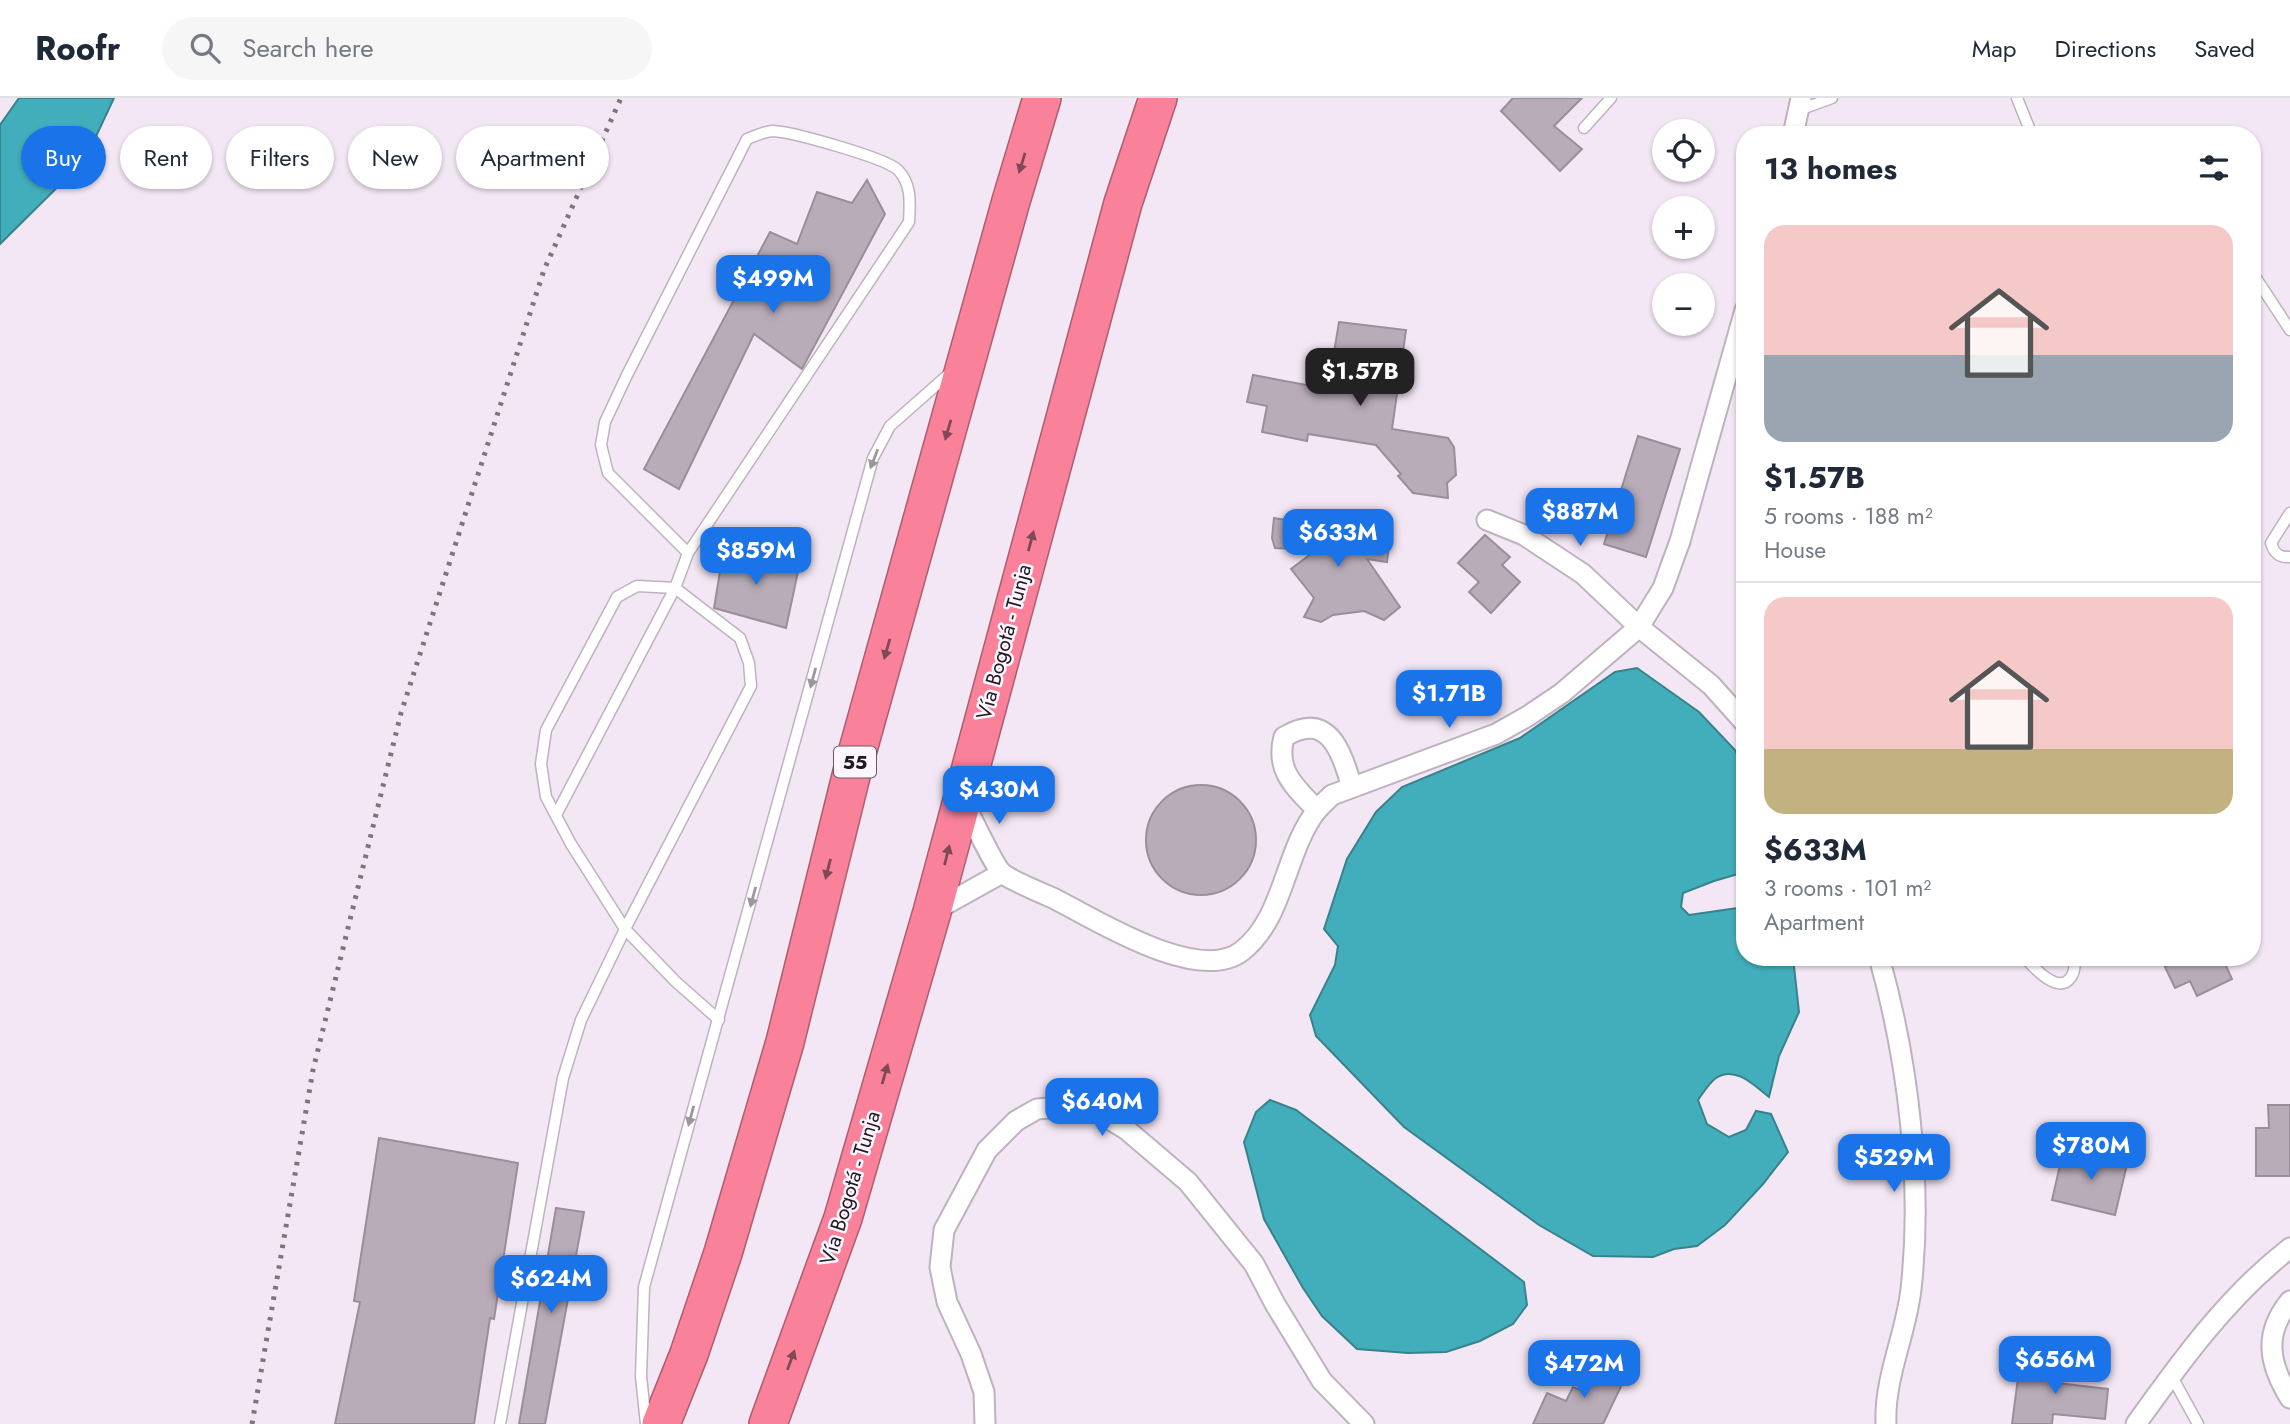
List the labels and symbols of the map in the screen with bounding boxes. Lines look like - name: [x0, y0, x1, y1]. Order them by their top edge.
- one-way arrow: [1017, 153, 1027, 174]
- pin: $499M: [724, 256, 822, 315]
- pin: $1.57B: [1303, 348, 1417, 408]
- one-way arrow: [943, 420, 953, 441]
- one-way arrow: [869, 448, 880, 469]
- pin: $887M: [1531, 489, 1629, 548]
- pin: $633M: [1289, 510, 1387, 569]
- pin: $859M: [707, 528, 805, 587]
- one-way arrow: [1026, 530, 1037, 552]
- street label: Vía Bogotá - Tunja: [969, 561, 1039, 723]
- one-way arrow: [881, 639, 891, 660]
- one-way arrow: [807, 667, 818, 689]
- pin: $1.71B: [1392, 670, 1506, 730]
- road number: 55: [834, 747, 876, 778]
- pin: $430M: [950, 766, 1048, 826]
- one-way arrow: [942, 844, 953, 866]
- one-way arrow: [822, 858, 833, 880]
- one-way arrow: [747, 886, 758, 908]
- one-way arrow: [880, 1063, 891, 1085]
- pin: $640M: [1053, 1079, 1151, 1138]
- one-way arrow: [685, 1105, 696, 1127]
- street label: Vía Bogotá - Tunja: [812, 1107, 888, 1269]
- pin: $780M: [2042, 1122, 2140, 1182]
- pin: $529M: [1845, 1134, 1943, 1194]
- pin: $624M: [502, 1256, 600, 1315]
- pin: $656M: [2006, 1336, 2104, 1396]
- pin: $472M: [1535, 1340, 1633, 1400]
- one-way arrow: [786, 1349, 797, 1370]

